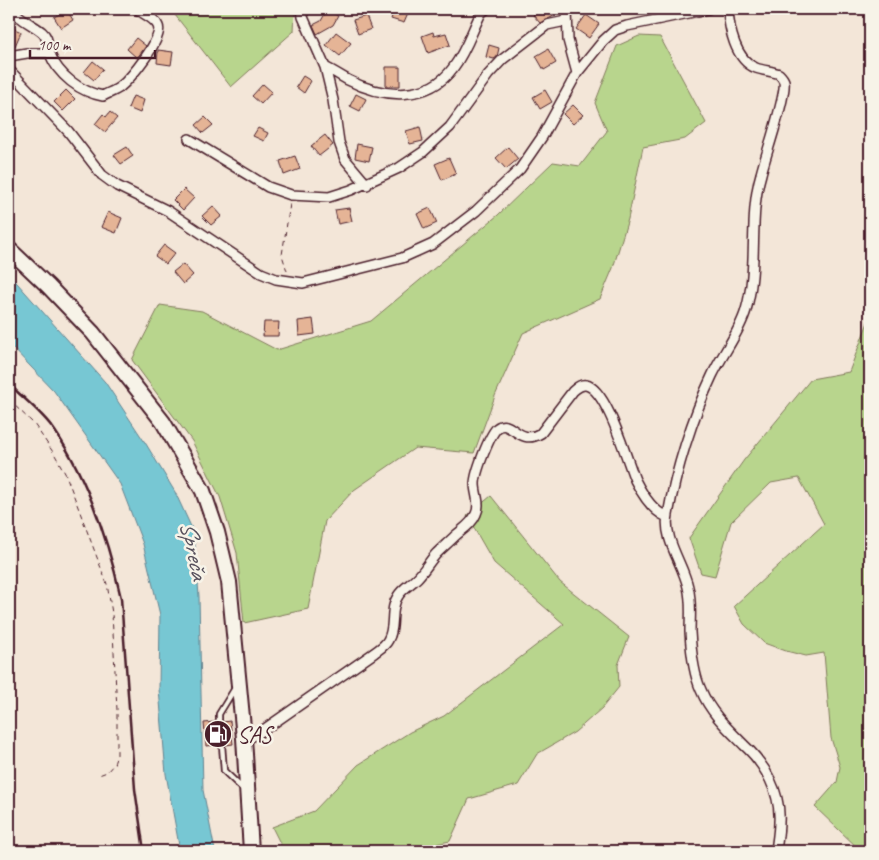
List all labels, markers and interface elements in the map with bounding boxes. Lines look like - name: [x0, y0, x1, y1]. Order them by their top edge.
- scale bar: [30, 28, 155, 60]
- text: 100 m: [38, 36, 72, 55]
- water label: Spreča: [172, 518, 216, 584]
- fuel station icon: SAS: [203, 719, 233, 749]
- place label: SAS: [237, 719, 275, 749]

